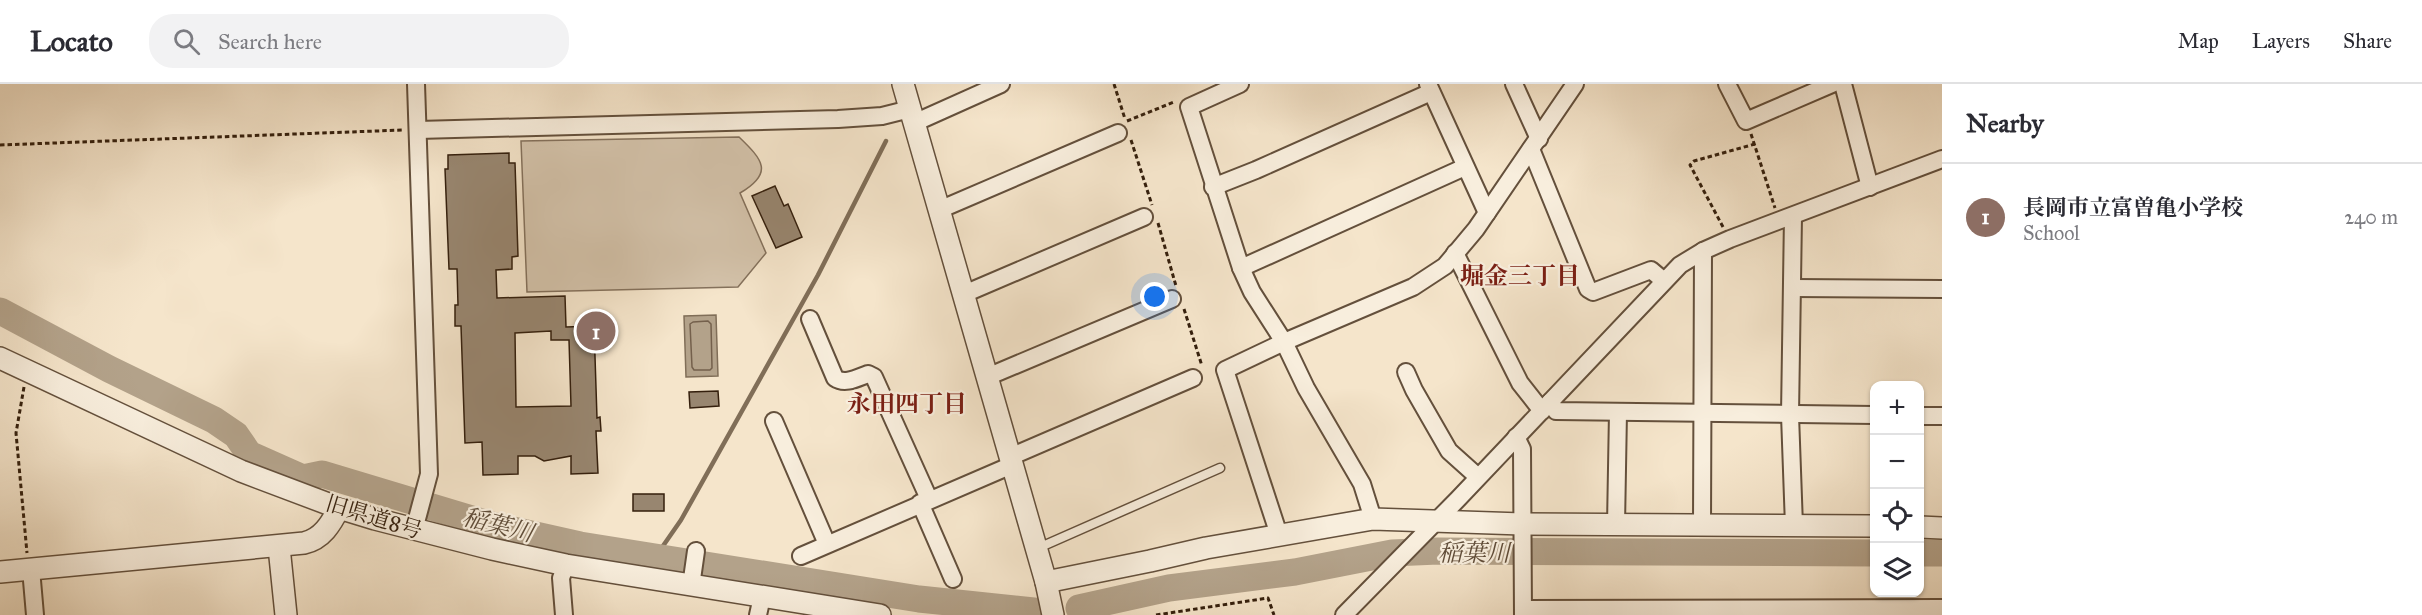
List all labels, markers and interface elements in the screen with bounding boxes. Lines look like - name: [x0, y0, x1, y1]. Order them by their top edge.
- search box: [149, 14, 569, 68]
- text: Locato: [30, 24, 113, 59]
- icon: search: [170, 25, 203, 58]
- text: Search here: [218, 28, 322, 55]
- text: Map: [2178, 28, 2219, 54]
- text: Layers: [2252, 28, 2310, 54]
- text: Share: [2343, 28, 2392, 54]
- text: Nearby: [1966, 107, 2044, 139]
- text: 長岡市立富曽亀小学校: [2023, 194, 2243, 221]
- text: 1: [1982, 205, 1989, 229]
- text: 240 m: [2344, 205, 2398, 229]
- text: School: [2023, 221, 2080, 245]
- district label: 堀金三丁目: [1460, 261, 1580, 291]
- your location: [1140, 282, 1169, 311]
- pin: 1: [576, 308, 616, 354]
- map controls: [1870, 381, 1924, 597]
- button: +: [1870, 381, 1924, 435]
- district label: 永田四丁目: [847, 389, 967, 419]
- button: −: [1870, 435, 1924, 489]
- button: locate: [1870, 489, 1924, 543]
- street label: 旧県道8号: [322, 490, 426, 544]
- water label: 稲葉川: [459, 502, 539, 549]
- water label: 稲葉川: [1438, 538, 1513, 568]
- button: layers: [1870, 543, 1924, 597]

